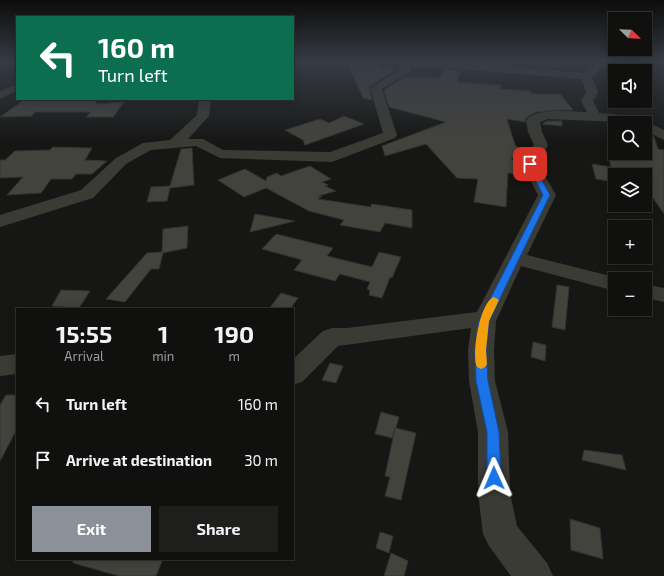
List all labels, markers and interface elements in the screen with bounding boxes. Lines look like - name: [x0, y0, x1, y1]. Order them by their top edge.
- north arrow: [608, 12, 652, 56]
- map controls: [608, 12, 652, 316]
- text: 160 m: [98, 30, 175, 64]
- icon: left: [32, 32, 84, 84]
- text: Turn left: [98, 64, 168, 86]
- button: sound: [608, 64, 652, 108]
- button: search: [608, 116, 652, 160]
- pin: [513, 147, 547, 181]
- icon: arrive: [519, 153, 541, 175]
- button: layers: [608, 168, 652, 212]
- button: +: [608, 220, 652, 264]
- button: −: [608, 272, 652, 316]
- text: 15:55: [56, 319, 112, 348]
- text: 1: [158, 319, 168, 348]
- text: 190: [214, 319, 254, 348]
- text: Arrival: [64, 348, 104, 364]
- text: min: [152, 348, 174, 364]
- text: m: [229, 348, 240, 364]
- icon: left: [32, 393, 54, 415]
- text: Turn left: [66, 395, 127, 413]
- text: 160 m: [238, 395, 278, 413]
- icon: arrive: [32, 449, 54, 471]
- text: Arrive at destination: [66, 451, 212, 469]
- text: 30 m: [244, 451, 278, 469]
- position arrow: [473, 457, 515, 499]
- button: Exit: [32, 506, 151, 552]
- button: Share: [159, 506, 278, 552]

